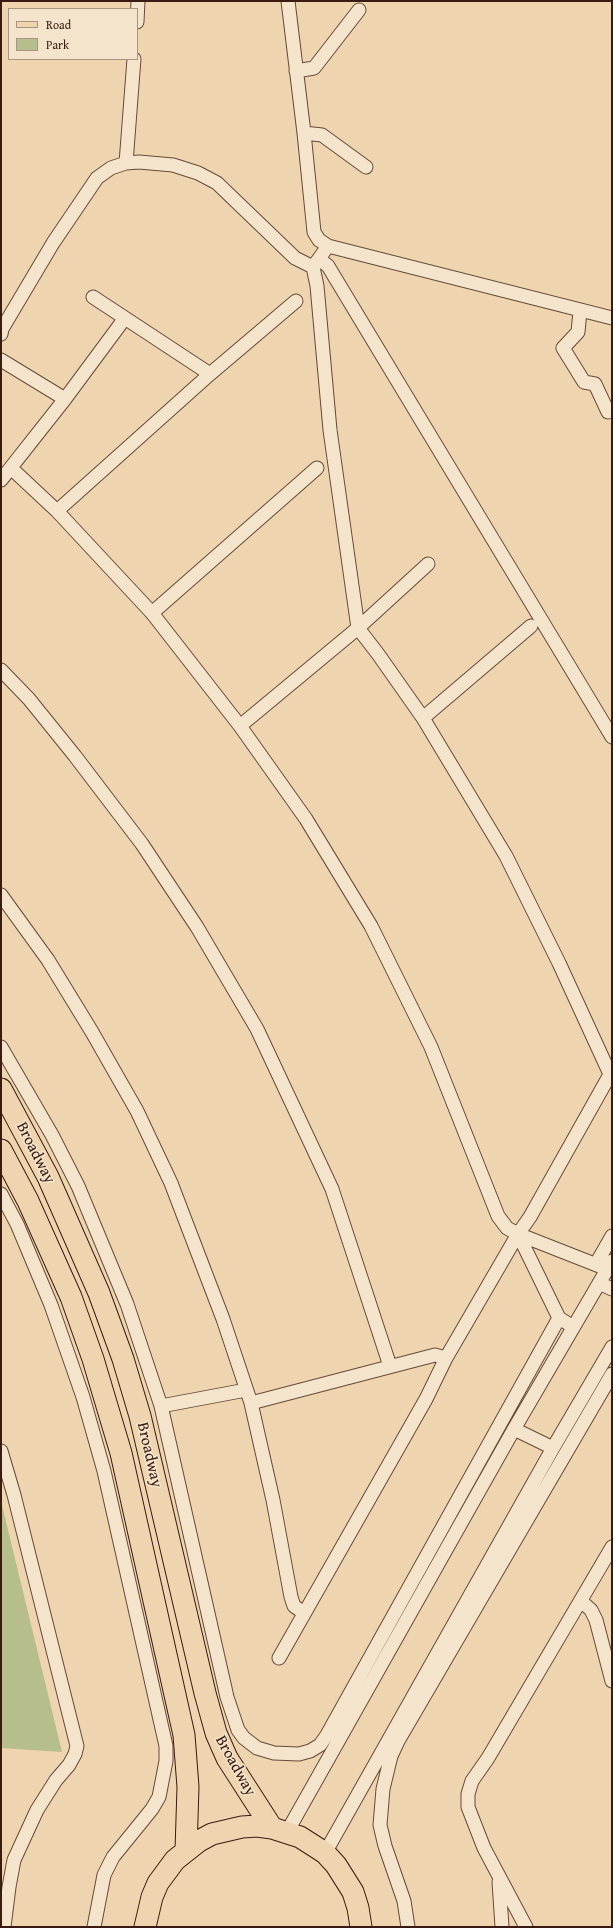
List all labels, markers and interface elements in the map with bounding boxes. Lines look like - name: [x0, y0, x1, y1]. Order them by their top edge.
- legend: [8, 8, 138, 60]
- text: Road: [46, 16, 71, 33]
- text: Park: [46, 36, 69, 53]
- street label: Broadway: [11, 1119, 59, 1187]
- street label: Broadway: [132, 1421, 166, 1489]
- street label: Broadway: [211, 1732, 259, 1800]

